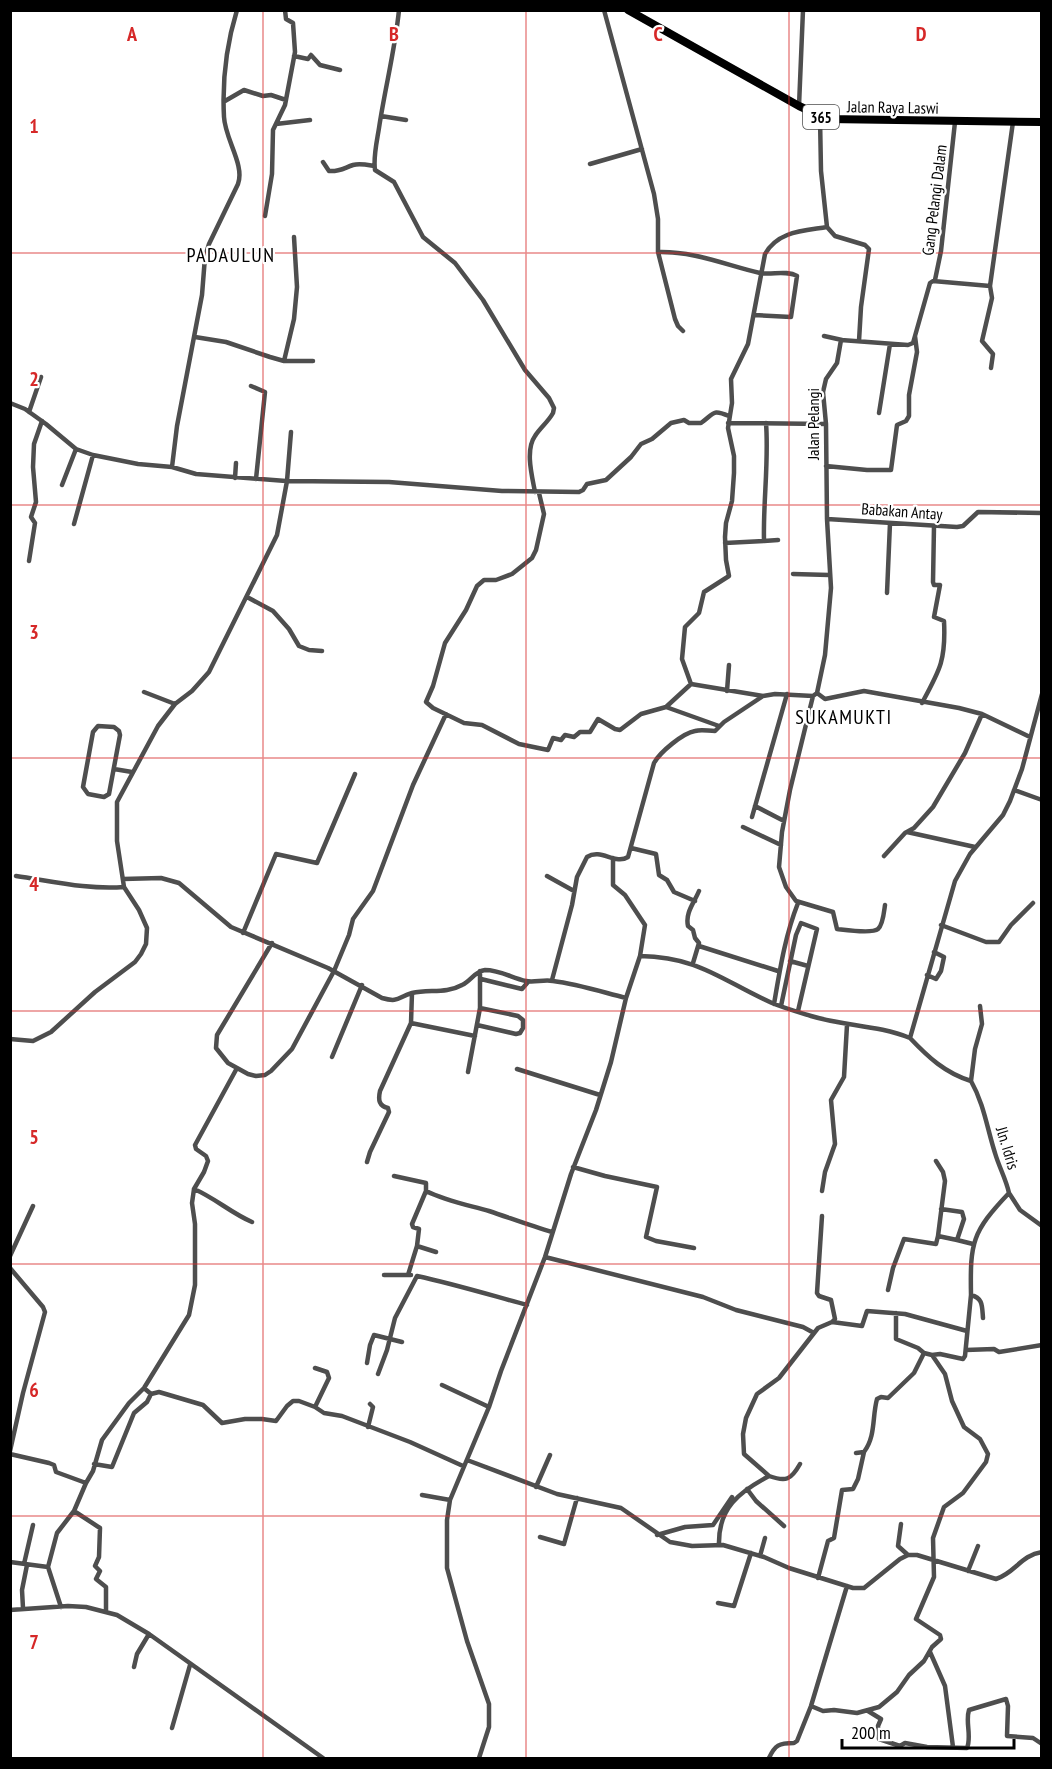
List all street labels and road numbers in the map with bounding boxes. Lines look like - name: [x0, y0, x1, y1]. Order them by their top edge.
- street label: Jalan Raya Laswi: [846, 96, 939, 118]
- road number: 365: [803, 105, 839, 129]
- street label: Gang Pelangi Dalam: [917, 144, 951, 256]
- street label: Jalan Pelangi: [803, 388, 823, 461]
- street label: Babakan Antay: [861, 498, 943, 524]
- street label: Jln. Idris: [992, 1123, 1024, 1172]

